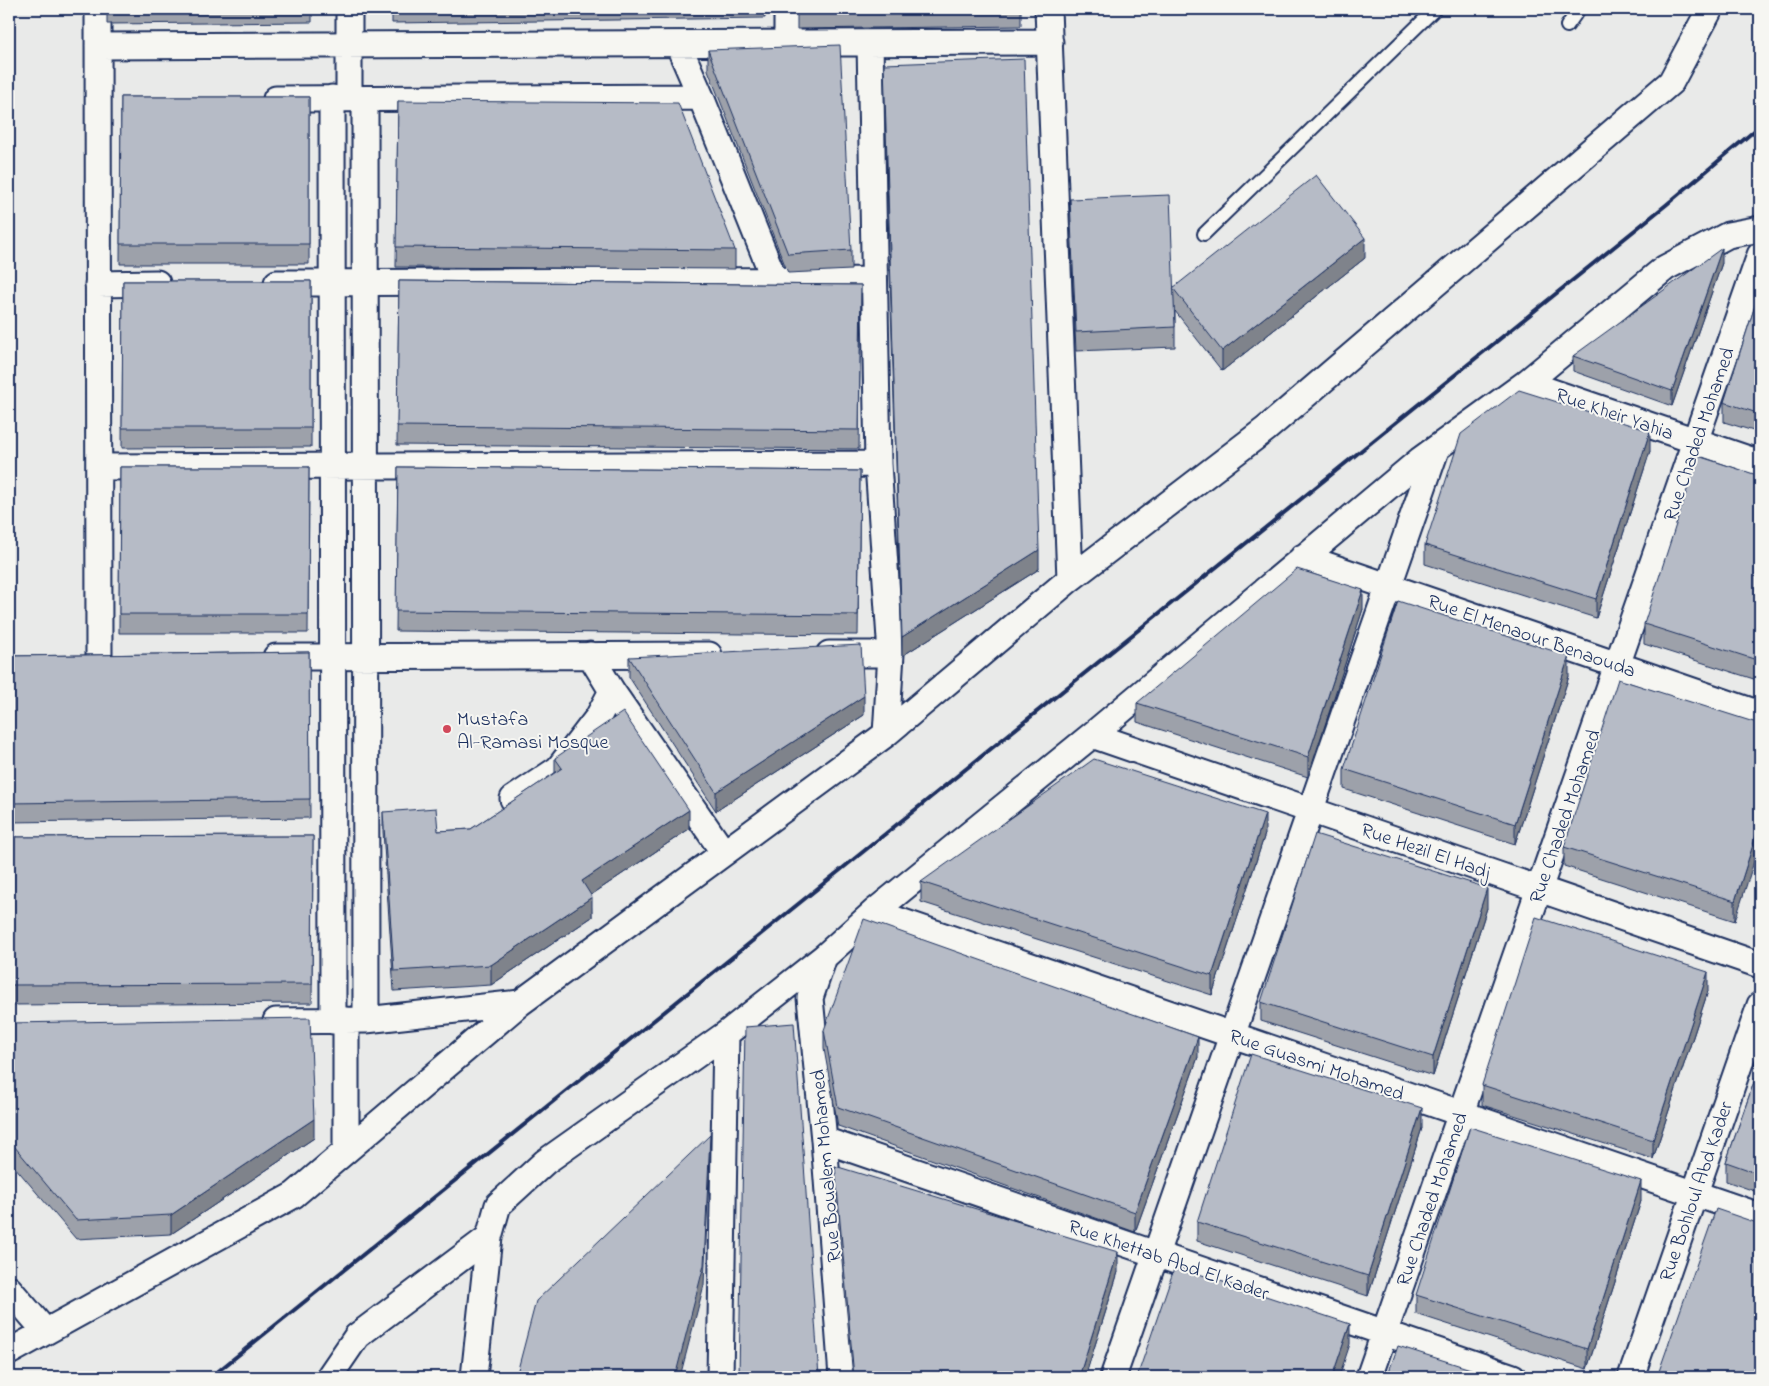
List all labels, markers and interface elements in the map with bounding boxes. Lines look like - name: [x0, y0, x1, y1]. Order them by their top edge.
- street label: Rue Chaded Mohamed: [1657, 344, 1744, 526]
- street label: Rue Kheir Yahia: [1551, 382, 1677, 449]
- street label: Rue El Menaour Benaouda: [1423, 588, 1639, 687]
- place label: Mustafa Al-Ramasi Mosque: [457, 706, 609, 758]
- marker: Mustafa Al-Ramasi Mosque: [441, 723, 453, 735]
- street label: Rue Chaded Mohamed: [1523, 726, 1610, 908]
- street label: Rue Hezil El Hadj: [1356, 817, 1495, 888]
- street label: Rue Guasmi Mohamed: [1225, 1023, 1408, 1110]
- street label: Rue Boualem Mohamed: [805, 1068, 850, 1263]
- street label: Rue Bohloul Abd Kader: [1653, 1097, 1742, 1286]
- street label: Rue Chaded Mohamed: [1390, 1109, 1477, 1291]
- street label: Rue Khettab Abd El Kader: [1064, 1213, 1273, 1310]

